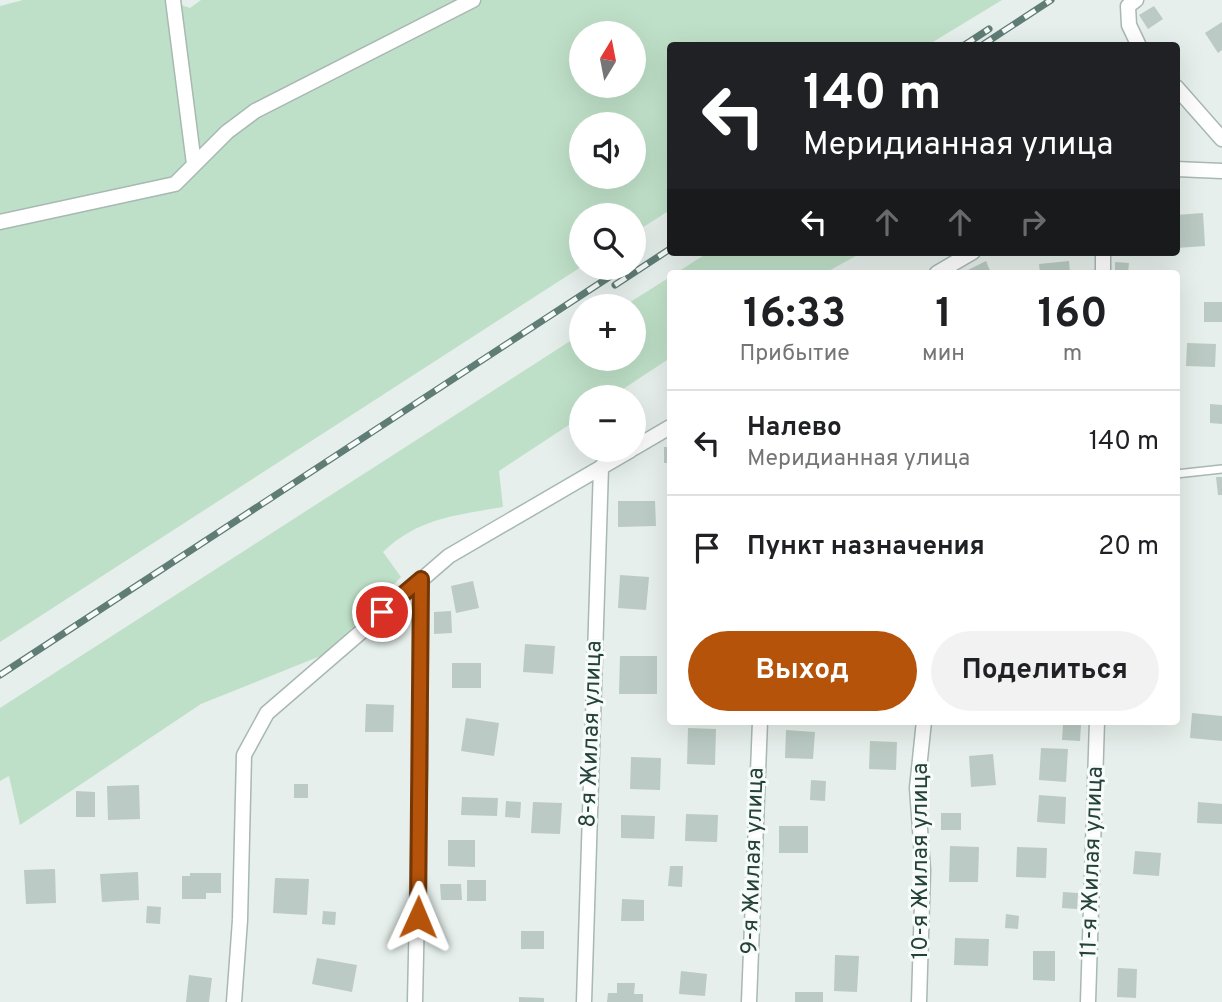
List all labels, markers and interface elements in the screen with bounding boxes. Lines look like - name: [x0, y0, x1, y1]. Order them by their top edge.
- north arrow: [569, 21, 646, 98]
- map controls: [569, 21, 646, 462]
- text: 140 m: [803, 65, 942, 127]
- icon: left: [688, 70, 779, 161]
- button: sound: [569, 112, 646, 189]
- text: Меридианная улица: [803, 126, 1113, 166]
- button: search: [569, 203, 646, 280]
- icon: left: [795, 203, 833, 241]
- icon: ahead: [868, 203, 906, 241]
- icon: ahead: [941, 203, 979, 241]
- icon: right: [1014, 203, 1052, 241]
- text: 16:33: [743, 289, 846, 342]
- text: 1: [935, 289, 952, 342]
- text: 160: [1037, 289, 1108, 342]
- button: +: [569, 294, 646, 371]
- text: Прибытие: [739, 340, 850, 369]
- text: мин: [922, 340, 965, 369]
- text: m: [1063, 340, 1082, 369]
- button: −: [569, 385, 646, 462]
- text: Налево: [747, 412, 842, 445]
- icon: left: [688, 424, 726, 462]
- text: 140 m: [1089, 426, 1159, 459]
- text: Меридианная улица: [747, 445, 970, 474]
- icon: arrive: [688, 529, 726, 567]
- text: Пункт назначения: [747, 531, 985, 564]
- text: 20 m: [1098, 531, 1159, 564]
- pin: [352, 582, 412, 642]
- icon: arrive: [363, 593, 401, 631]
- button: Выход: [688, 631, 917, 711]
- button: Поделиться: [931, 631, 1159, 711]
- street label: 8-я Жилая улица: [574, 640, 610, 828]
- street label: 10-я Жилая улица: [907, 763, 936, 959]
- street label: 11-я Жилая улица: [1075, 766, 1111, 958]
- street label: 9-я Жилая улица: [736, 767, 772, 955]
- position arrow: [381, 880, 455, 954]

